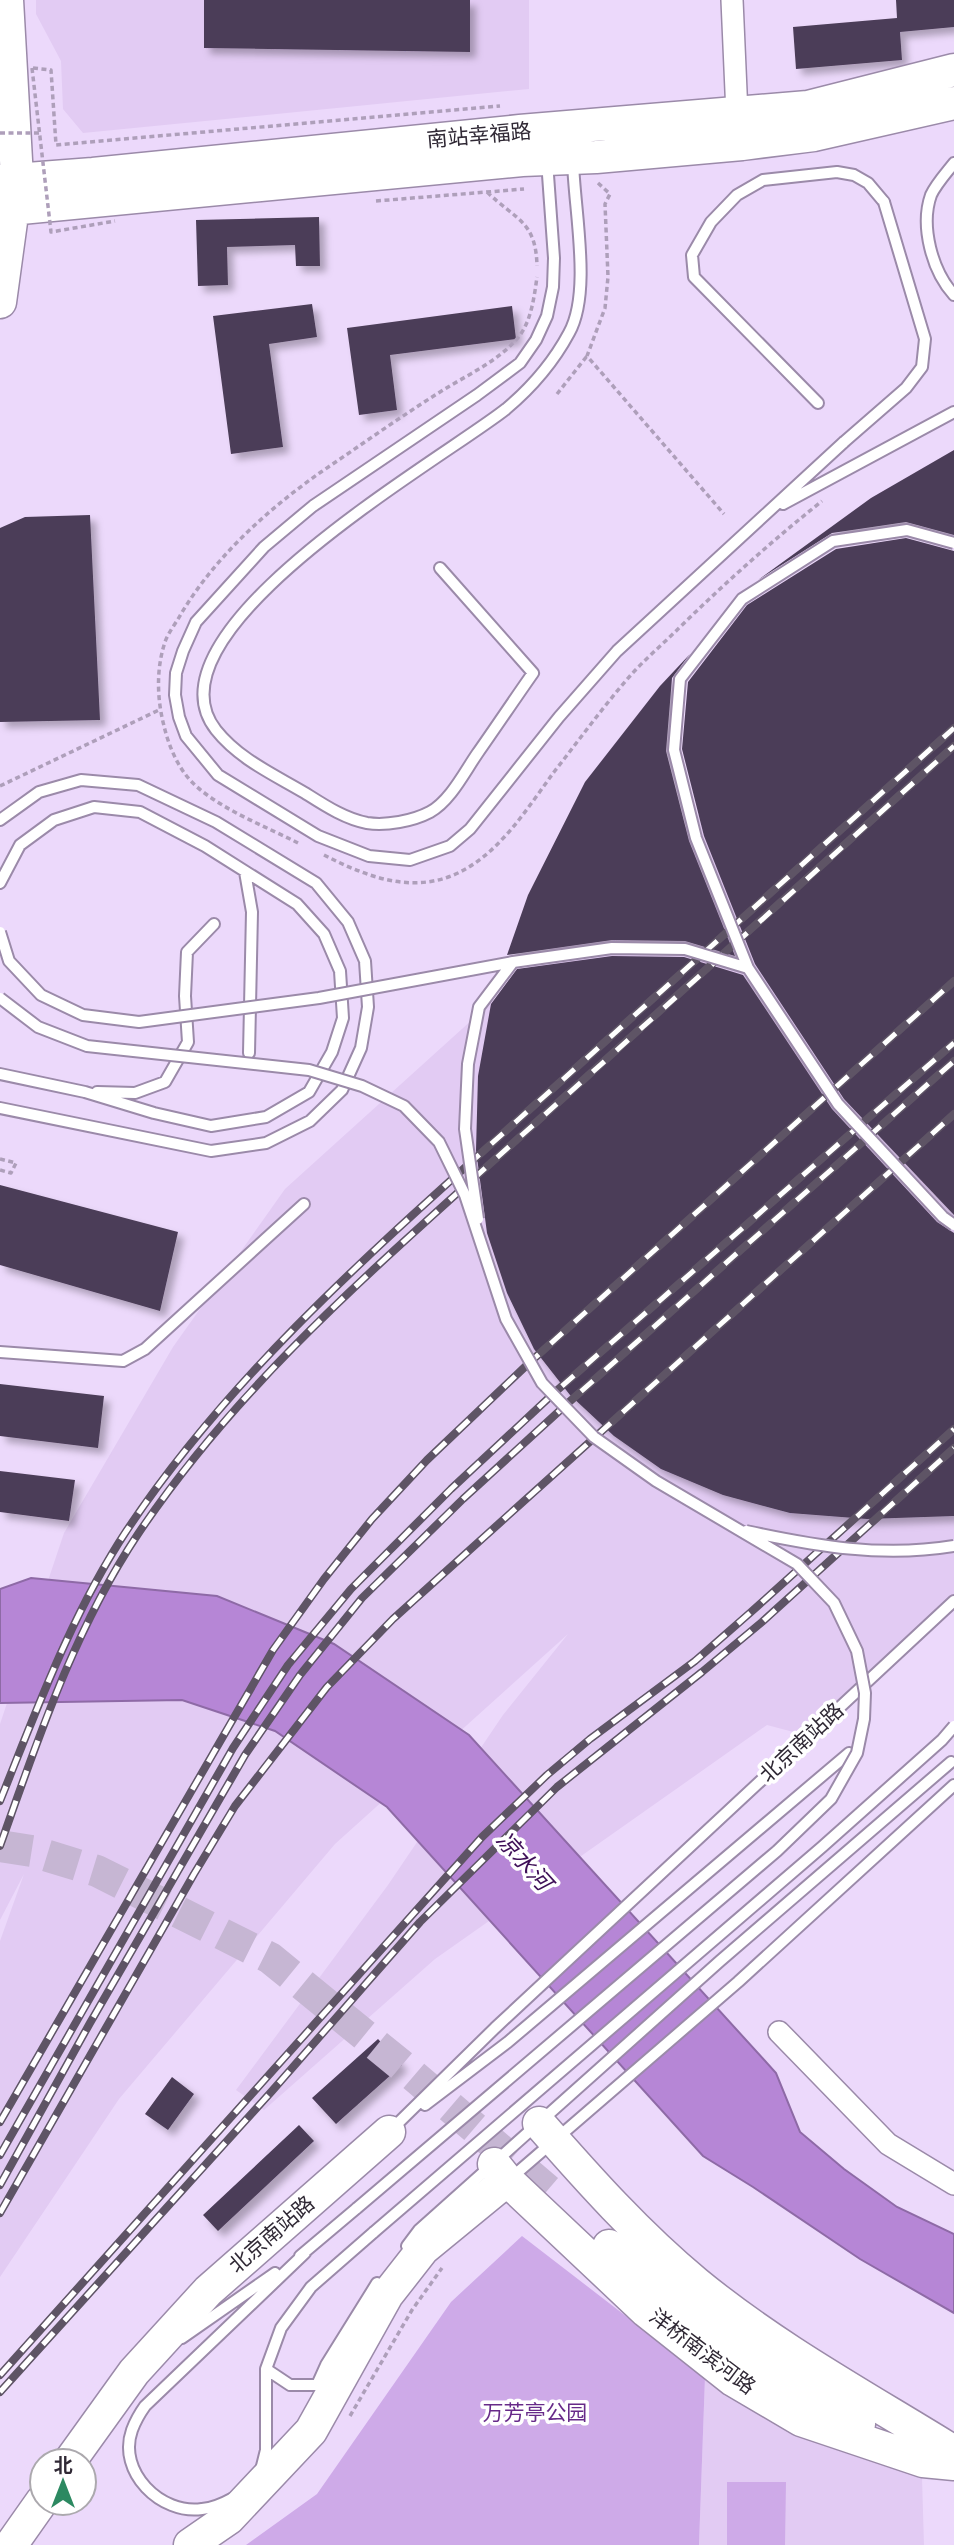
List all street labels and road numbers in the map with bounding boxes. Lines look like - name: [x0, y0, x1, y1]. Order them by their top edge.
- street label: 南站幸福路: [426, 120, 532, 151]
- street label: 北京南站路: [756, 1699, 848, 1786]
- street label: 北京南站路: [225, 2192, 319, 2277]
- street label: 洋桥南滨河路: [645, 2305, 759, 2398]

